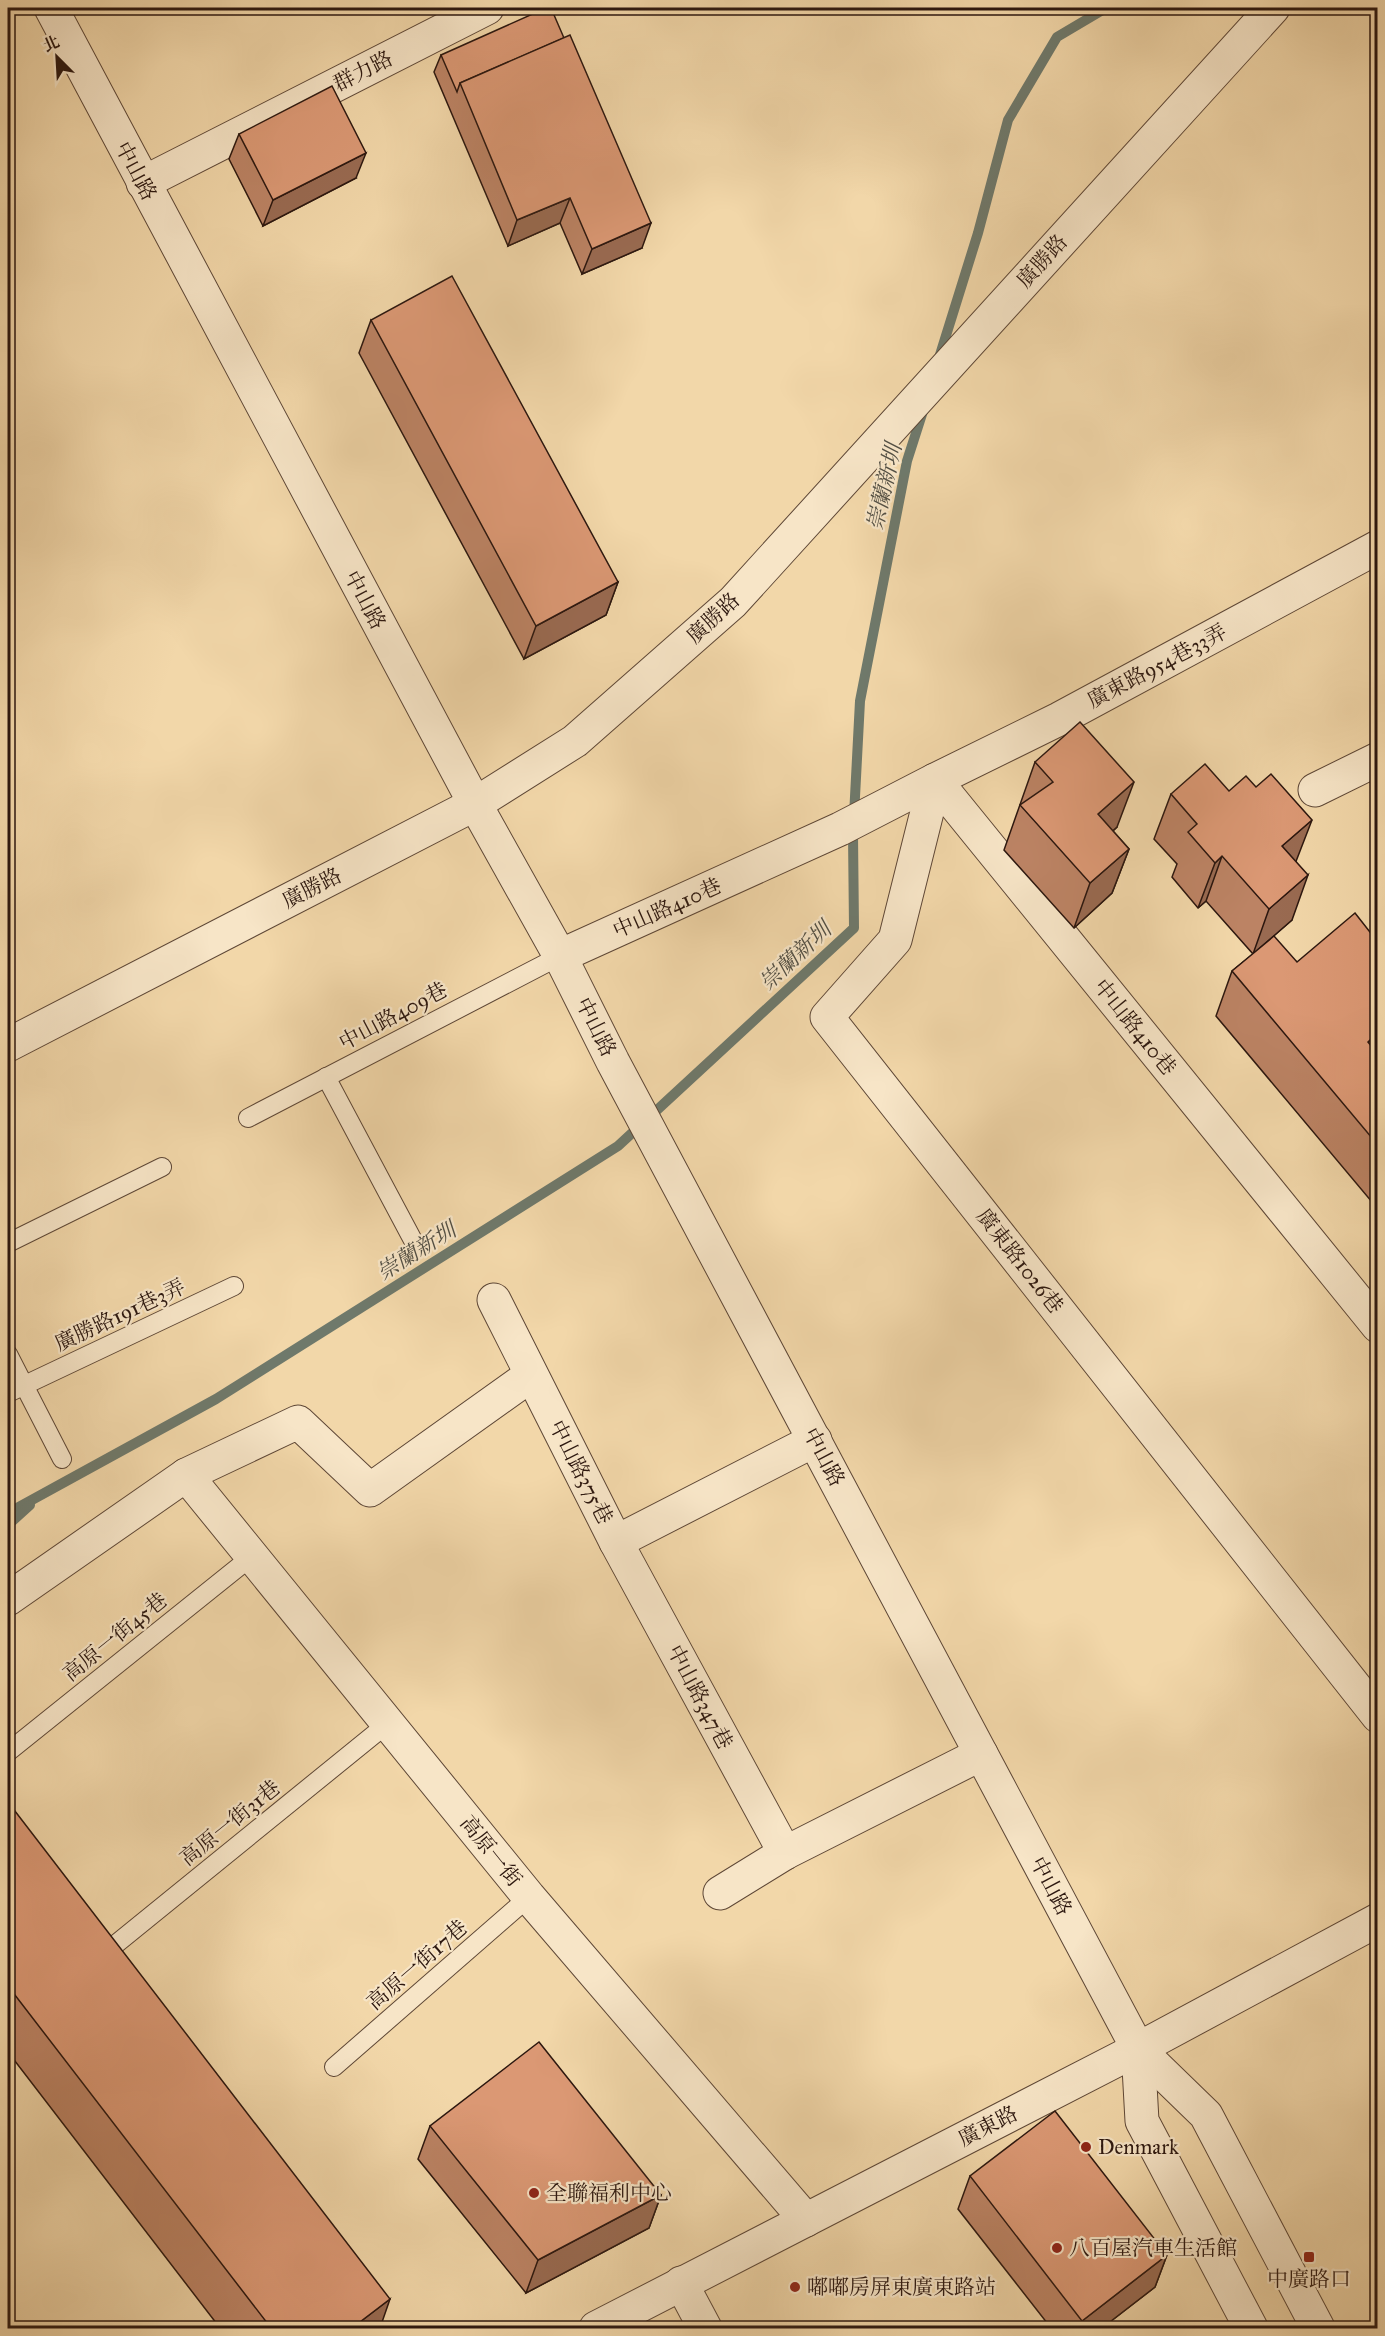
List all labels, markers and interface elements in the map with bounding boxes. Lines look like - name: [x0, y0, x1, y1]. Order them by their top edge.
- north arrow: [27, 27, 87, 87]
- text: 北: [40, 32, 62, 56]
- street label: 群力路: [329, 45, 397, 97]
- street label: 中山路: [110, 137, 162, 205]
- street label: 廣勝路: [1011, 229, 1073, 293]
- water label: 崇蘭新圳: [861, 437, 908, 533]
- street label: 中山路: [339, 566, 391, 634]
- street label: 廣勝路: [681, 587, 745, 649]
- street label: 廣東路954巷33弄: [1083, 618, 1231, 714]
- street label: 廣勝路: [278, 862, 346, 914]
- street label: 中山路410巷: [609, 873, 725, 943]
- water label: 崇蘭新圳: [754, 913, 839, 996]
- street label: 中山路410巷: [1088, 974, 1182, 1080]
- street label: 中山路409巷: [334, 977, 452, 1055]
- street label: 中山路: [570, 993, 622, 1061]
- street label: 廣東路1026巷: [971, 1204, 1069, 1318]
- water label: 崇蘭新圳: [372, 1214, 464, 1286]
- street label: 廣勝路191巷3弄: [51, 1273, 189, 1357]
- street label: 中山路375巷: [544, 1416, 618, 1528]
- street label: 中山路: [798, 1423, 850, 1491]
- street label: 高原一街45巷: [58, 1587, 172, 1687]
- street label: 中山路347巷: [662, 1640, 738, 1754]
- street label: 高原一街31巷: [175, 1775, 285, 1871]
- street label: 高原一街: [454, 1810, 528, 1892]
- street label: 中山路: [1025, 1852, 1077, 1920]
- street label: 高原一街17巷: [361, 1914, 473, 2016]
- street label: 廣東路: [954, 2100, 1022, 2152]
- place label: Denmark: [1098, 2134, 1179, 2160]
- marker: Denmark: [1079, 2140, 1093, 2154]
- place label: 全聯福利中心: [546, 2180, 672, 2206]
- marker: 全聯福利中心: [527, 2186, 541, 2200]
- place label: 八百屋汽車生活館: [1069, 2235, 1237, 2261]
- marker: 八百屋汽車生活館: [1050, 2241, 1064, 2255]
- marker: 中廣路口: [1302, 2250, 1316, 2264]
- place label: 中廣路口: [1267, 2266, 1351, 2292]
- place label: 嘟嘟房屏東廣東路站: [807, 2274, 996, 2300]
- marker: 嘟嘟房屏東廣東路站: [788, 2280, 802, 2294]

